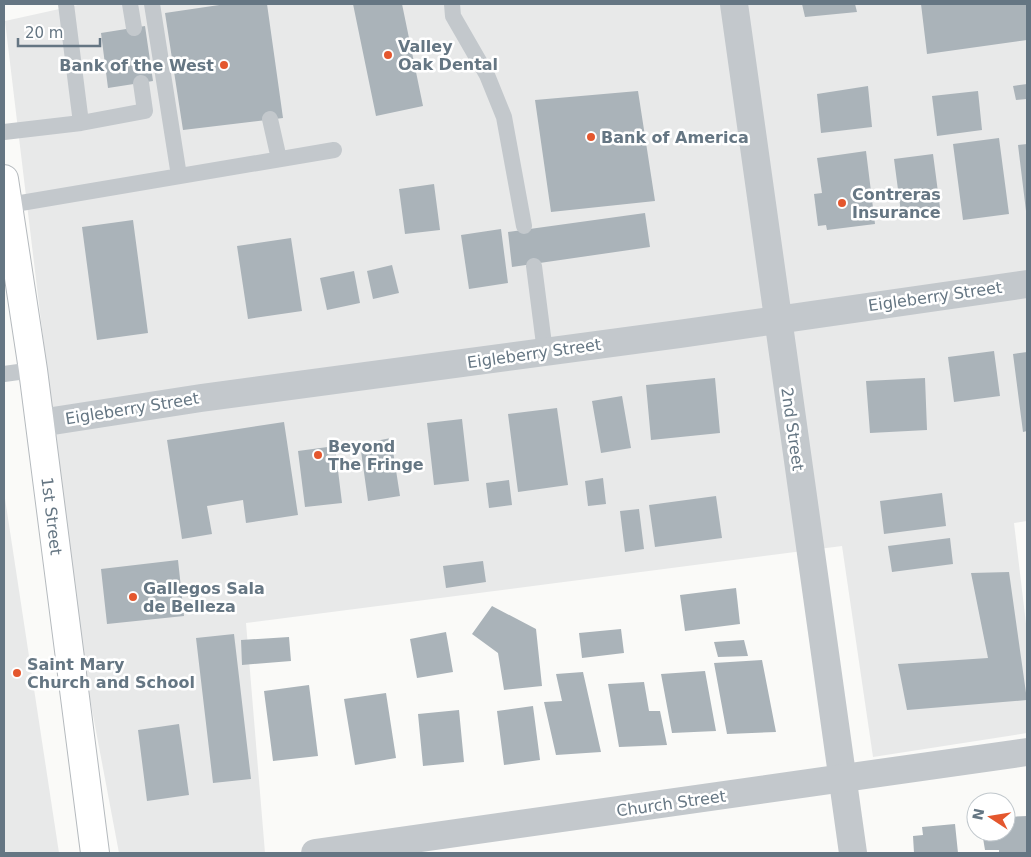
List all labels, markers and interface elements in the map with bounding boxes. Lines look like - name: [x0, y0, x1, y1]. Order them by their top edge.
- scale bar: [18, 15, 100, 47]
- text: 20 m: [25, 24, 63, 42]
- place label: Valley Oak Dental: [398, 37, 498, 74]
- marker: Valley Oak Dental: [382, 49, 394, 61]
- place label: Bank of the West: [59, 56, 214, 75]
- marker: Bank of the West: [218, 59, 230, 71]
- place label: Bank of America: [601, 128, 749, 147]
- marker: Bank of America: [585, 131, 597, 143]
- place label: Contreras Insurance: [852, 185, 941, 222]
- marker: Contreras Insurance: [836, 197, 848, 209]
- street label: Eigleberry Street: [867, 278, 1003, 315]
- street label: Eigleberry Street: [466, 335, 602, 372]
- street label: 2nd Street: [777, 386, 808, 472]
- street label: Eigleberry Street: [64, 389, 200, 428]
- place label: Beyond The Fringe: [328, 437, 424, 474]
- marker: Beyond The Fringe: [312, 449, 324, 461]
- street label: 1st Street: [37, 476, 66, 556]
- place label: Gallegos Sala de Belleza: [143, 579, 265, 616]
- marker: Gallegos Sala de Belleza: [127, 591, 139, 603]
- place label: Saint Mary Church and School: [27, 655, 195, 692]
- marker: Saint Mary Church and School: [11, 667, 23, 679]
- street label: Church Street: [615, 786, 727, 821]
- north arrow: [966, 792, 1016, 842]
- text: N: [969, 807, 987, 822]

